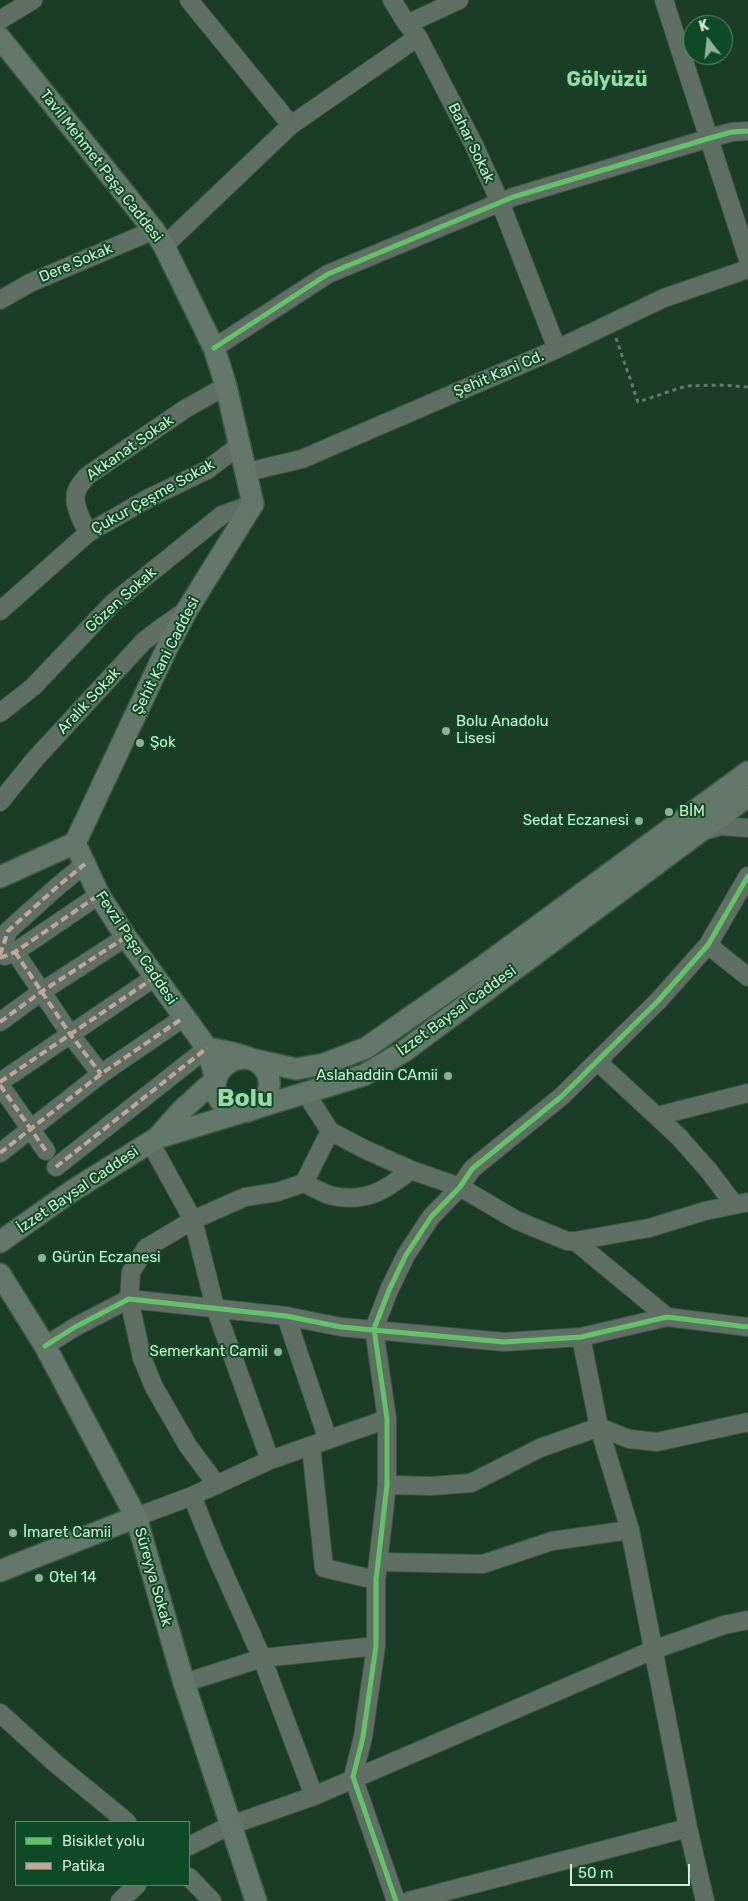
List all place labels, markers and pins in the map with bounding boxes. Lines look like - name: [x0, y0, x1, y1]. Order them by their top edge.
- place label: Bolu Anadolu Lisesi: [456, 713, 549, 748]
- marker: Bolu Anadolu Lisesi: [440, 725, 452, 737]
- place label: Şok: [150, 734, 176, 752]
- marker: Şok: [134, 737, 146, 749]
- place label: BİM: [679, 803, 705, 821]
- marker: BİM: [663, 806, 675, 818]
- place label: Sedat Eczanesi: [523, 812, 629, 830]
- marker: Sedat Eczanesi: [633, 815, 645, 827]
- place label: Aslahaddin CAmii: [316, 1067, 438, 1085]
- marker: Aslahaddin CAmii: [442, 1070, 454, 1082]
- place label: Gürün Eczanesi: [52, 1249, 161, 1267]
- marker: Gürün Eczanesi: [36, 1252, 48, 1264]
- place label: Semerkant Camii: [150, 1343, 268, 1361]
- marker: Semerkant Camii: [272, 1346, 284, 1358]
- place label: İmaret Camii: [23, 1524, 111, 1542]
- marker: İmaret Camii: [7, 1527, 19, 1539]
- place label: Otel 14: [49, 1569, 96, 1587]
- marker: Otel 14: [33, 1572, 45, 1584]

